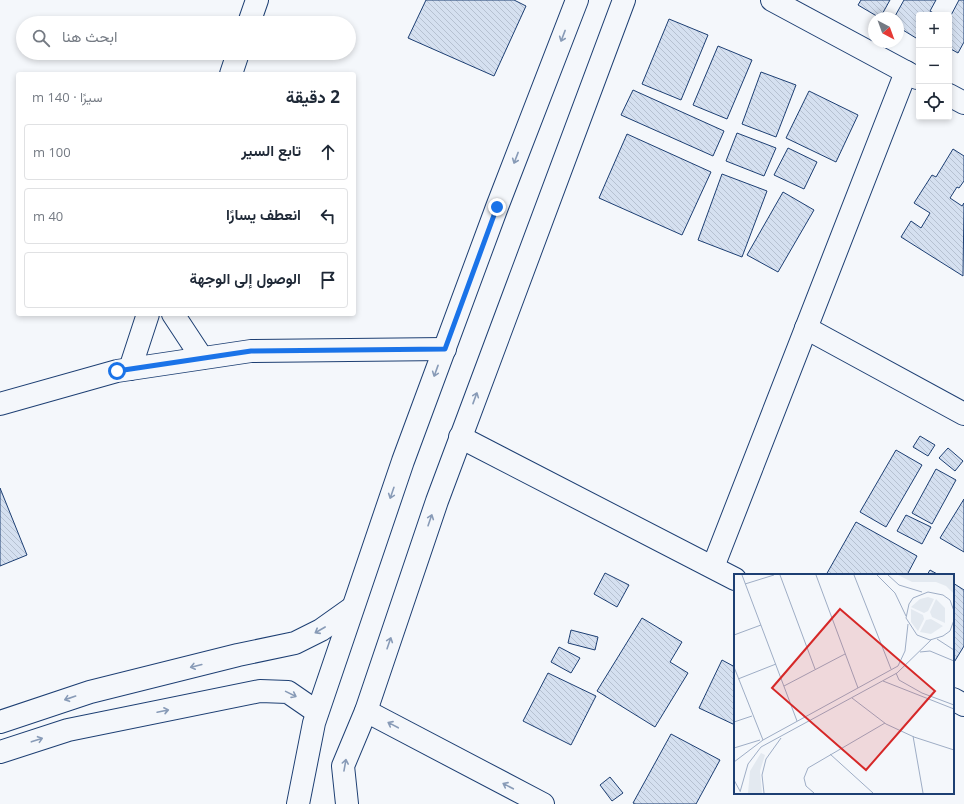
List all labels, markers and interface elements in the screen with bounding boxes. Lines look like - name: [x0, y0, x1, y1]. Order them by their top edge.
- north arrow: [868, 12, 904, 48]
- map controls: [916, 12, 952, 120]
- button: +: [916, 12, 952, 48]
- search box: [16, 16, 356, 60]
- text: ابحث هنا: [62, 26, 117, 46]
- icon: search: [30, 27, 52, 49]
- one-way arrow: [558, 30, 566, 42]
- button: −: [916, 48, 952, 84]
- button: locate: [916, 84, 952, 120]
- text: 2 دقيقة: [286, 85, 340, 108]
- text: سيرًا · 140 m: [32, 88, 102, 106]
- text: تابع السير: [241, 140, 301, 160]
- icon: ahead: [317, 141, 339, 163]
- text: 100 m: [33, 143, 71, 161]
- one-way arrow: [512, 151, 519, 163]
- route end: [488, 198, 506, 216]
- text: انعطف يسارًا: [226, 204, 301, 224]
- icon: left: [317, 205, 339, 227]
- text: 40 m: [33, 207, 63, 225]
- text: الوصول إلى الوجهة: [190, 268, 301, 288]
- icon: arrive: [317, 269, 339, 291]
- route start: [108, 362, 126, 380]
- one-way arrow: [432, 365, 440, 377]
- one-way arrow: [471, 392, 479, 404]
- one-way arrow: [387, 487, 395, 499]
- one-way arrow: [427, 514, 434, 527]
- inset map: [734, 574, 954, 794]
- one-way arrow: [314, 626, 326, 634]
- one-way arrow: [386, 637, 393, 650]
- one-way arrow: [190, 662, 203, 670]
- one-way arrow: [284, 691, 296, 698]
- one-way arrow: [64, 695, 76, 703]
- one-way arrow: [157, 706, 170, 714]
- one-way arrow: [388, 721, 400, 728]
- one-way arrow: [30, 736, 43, 743]
- one-way arrow: [341, 759, 349, 772]
- one-way arrow: [503, 781, 515, 789]

